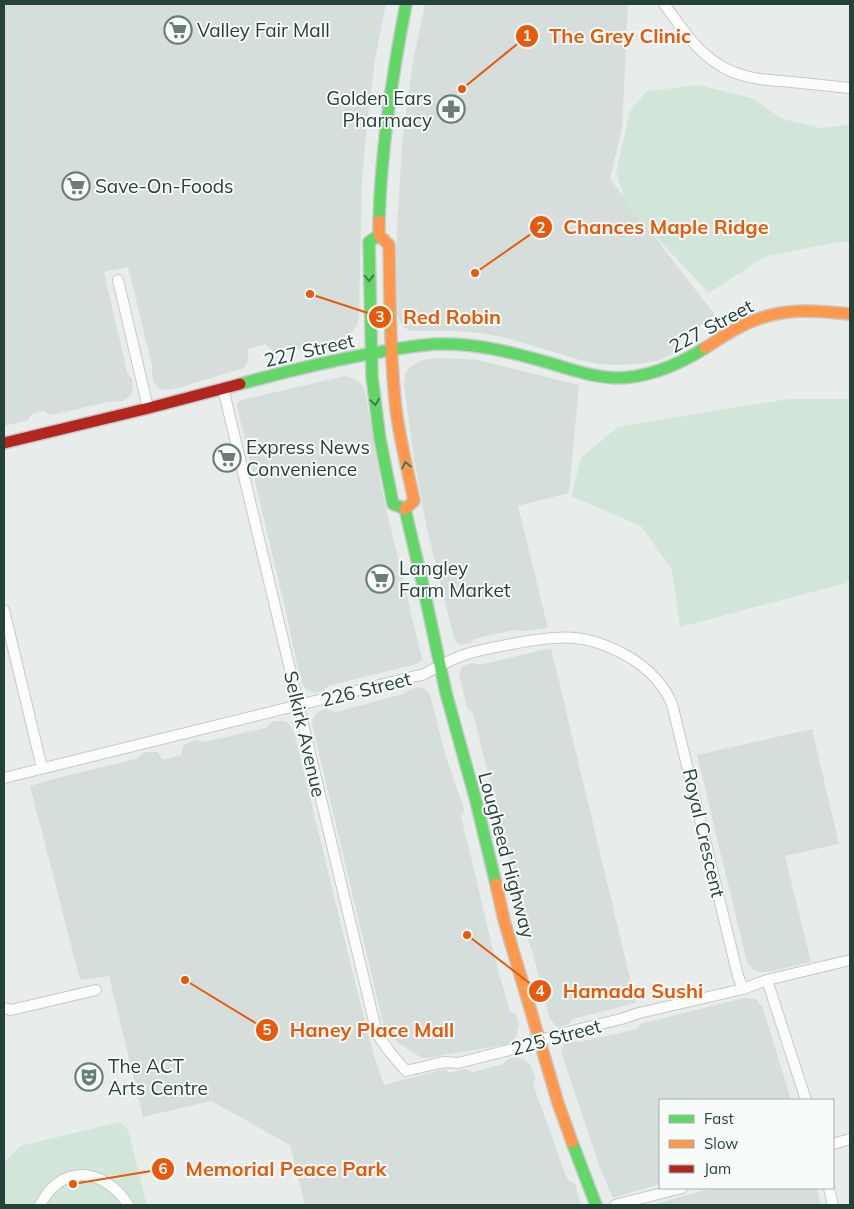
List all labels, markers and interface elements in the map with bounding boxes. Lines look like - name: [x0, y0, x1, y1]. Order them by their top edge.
- supermarket icon: Valley Fair Mall: [163, 15, 193, 45]
- place label: Valley Fair Mall: [197, 18, 330, 42]
- callout: The Grey Clinic: [514, 18, 701, 53]
- text: The Grey Clinic: [549, 23, 691, 48]
- text: 1: [522, 26, 532, 45]
- place label: Golden Ears Pharmacy: [326, 86, 432, 132]
- pharmacy icon: Golden Ears Pharmacy: [436, 94, 466, 124]
- supermarket icon: Save-On-Foods: [61, 171, 91, 201]
- place label: Save-On-Foods: [95, 174, 234, 198]
- callout: Chances Maple Ridge: [528, 210, 779, 245]
- text: Chances Maple Ridge: [563, 214, 769, 239]
- text: 2: [536, 218, 546, 237]
- one-way arrow: [364, 275, 375, 283]
- street label: 227 Street: [665, 294, 757, 358]
- callout: Red Robin: [368, 299, 511, 334]
- text: Red Robin: [403, 304, 501, 329]
- text: 3: [375, 307, 385, 326]
- street label: 227 Street: [262, 328, 357, 372]
- one-way arrow: [369, 398, 380, 406]
- place label: Express News Convenience: [246, 435, 370, 481]
- supermarket icon: Express News Convenience: [212, 443, 242, 473]
- one-way arrow: [401, 461, 412, 470]
- place label: Langley Farm Market: [399, 556, 511, 602]
- supermarket icon: Langley Farm Market: [365, 564, 395, 594]
- street label: 226 Street: [319, 666, 414, 712]
- street label: Selkirk Avenue: [279, 669, 331, 799]
- street label: Royal Crescent: [678, 766, 731, 900]
- street label: Lougheed Highway: [473, 769, 541, 941]
- callout: Hamada Sushi: [528, 973, 714, 1008]
- text: Hamada Sushi: [563, 978, 703, 1003]
- text: 4: [535, 981, 545, 1000]
- callout: Haney Place Mall: [255, 1013, 464, 1048]
- street label: 225 Street: [509, 1013, 604, 1060]
- text: Haney Place Mall: [290, 1017, 454, 1042]
- text: 5: [262, 1020, 272, 1039]
- place label: The ACT Arts Centre: [108, 1054, 208, 1100]
- theatre icon: The ACT Arts Centre: [74, 1062, 104, 1092]
- legend: [659, 1099, 834, 1189]
- text: Fast: [704, 1109, 734, 1128]
- text: Slow: [704, 1134, 738, 1153]
- callout: Memorial Peace Park: [150, 1151, 396, 1186]
- text: Memorial Peace Park: [185, 1156, 387, 1181]
- text: 6: [158, 1159, 168, 1178]
- text: Jam: [704, 1159, 731, 1178]

